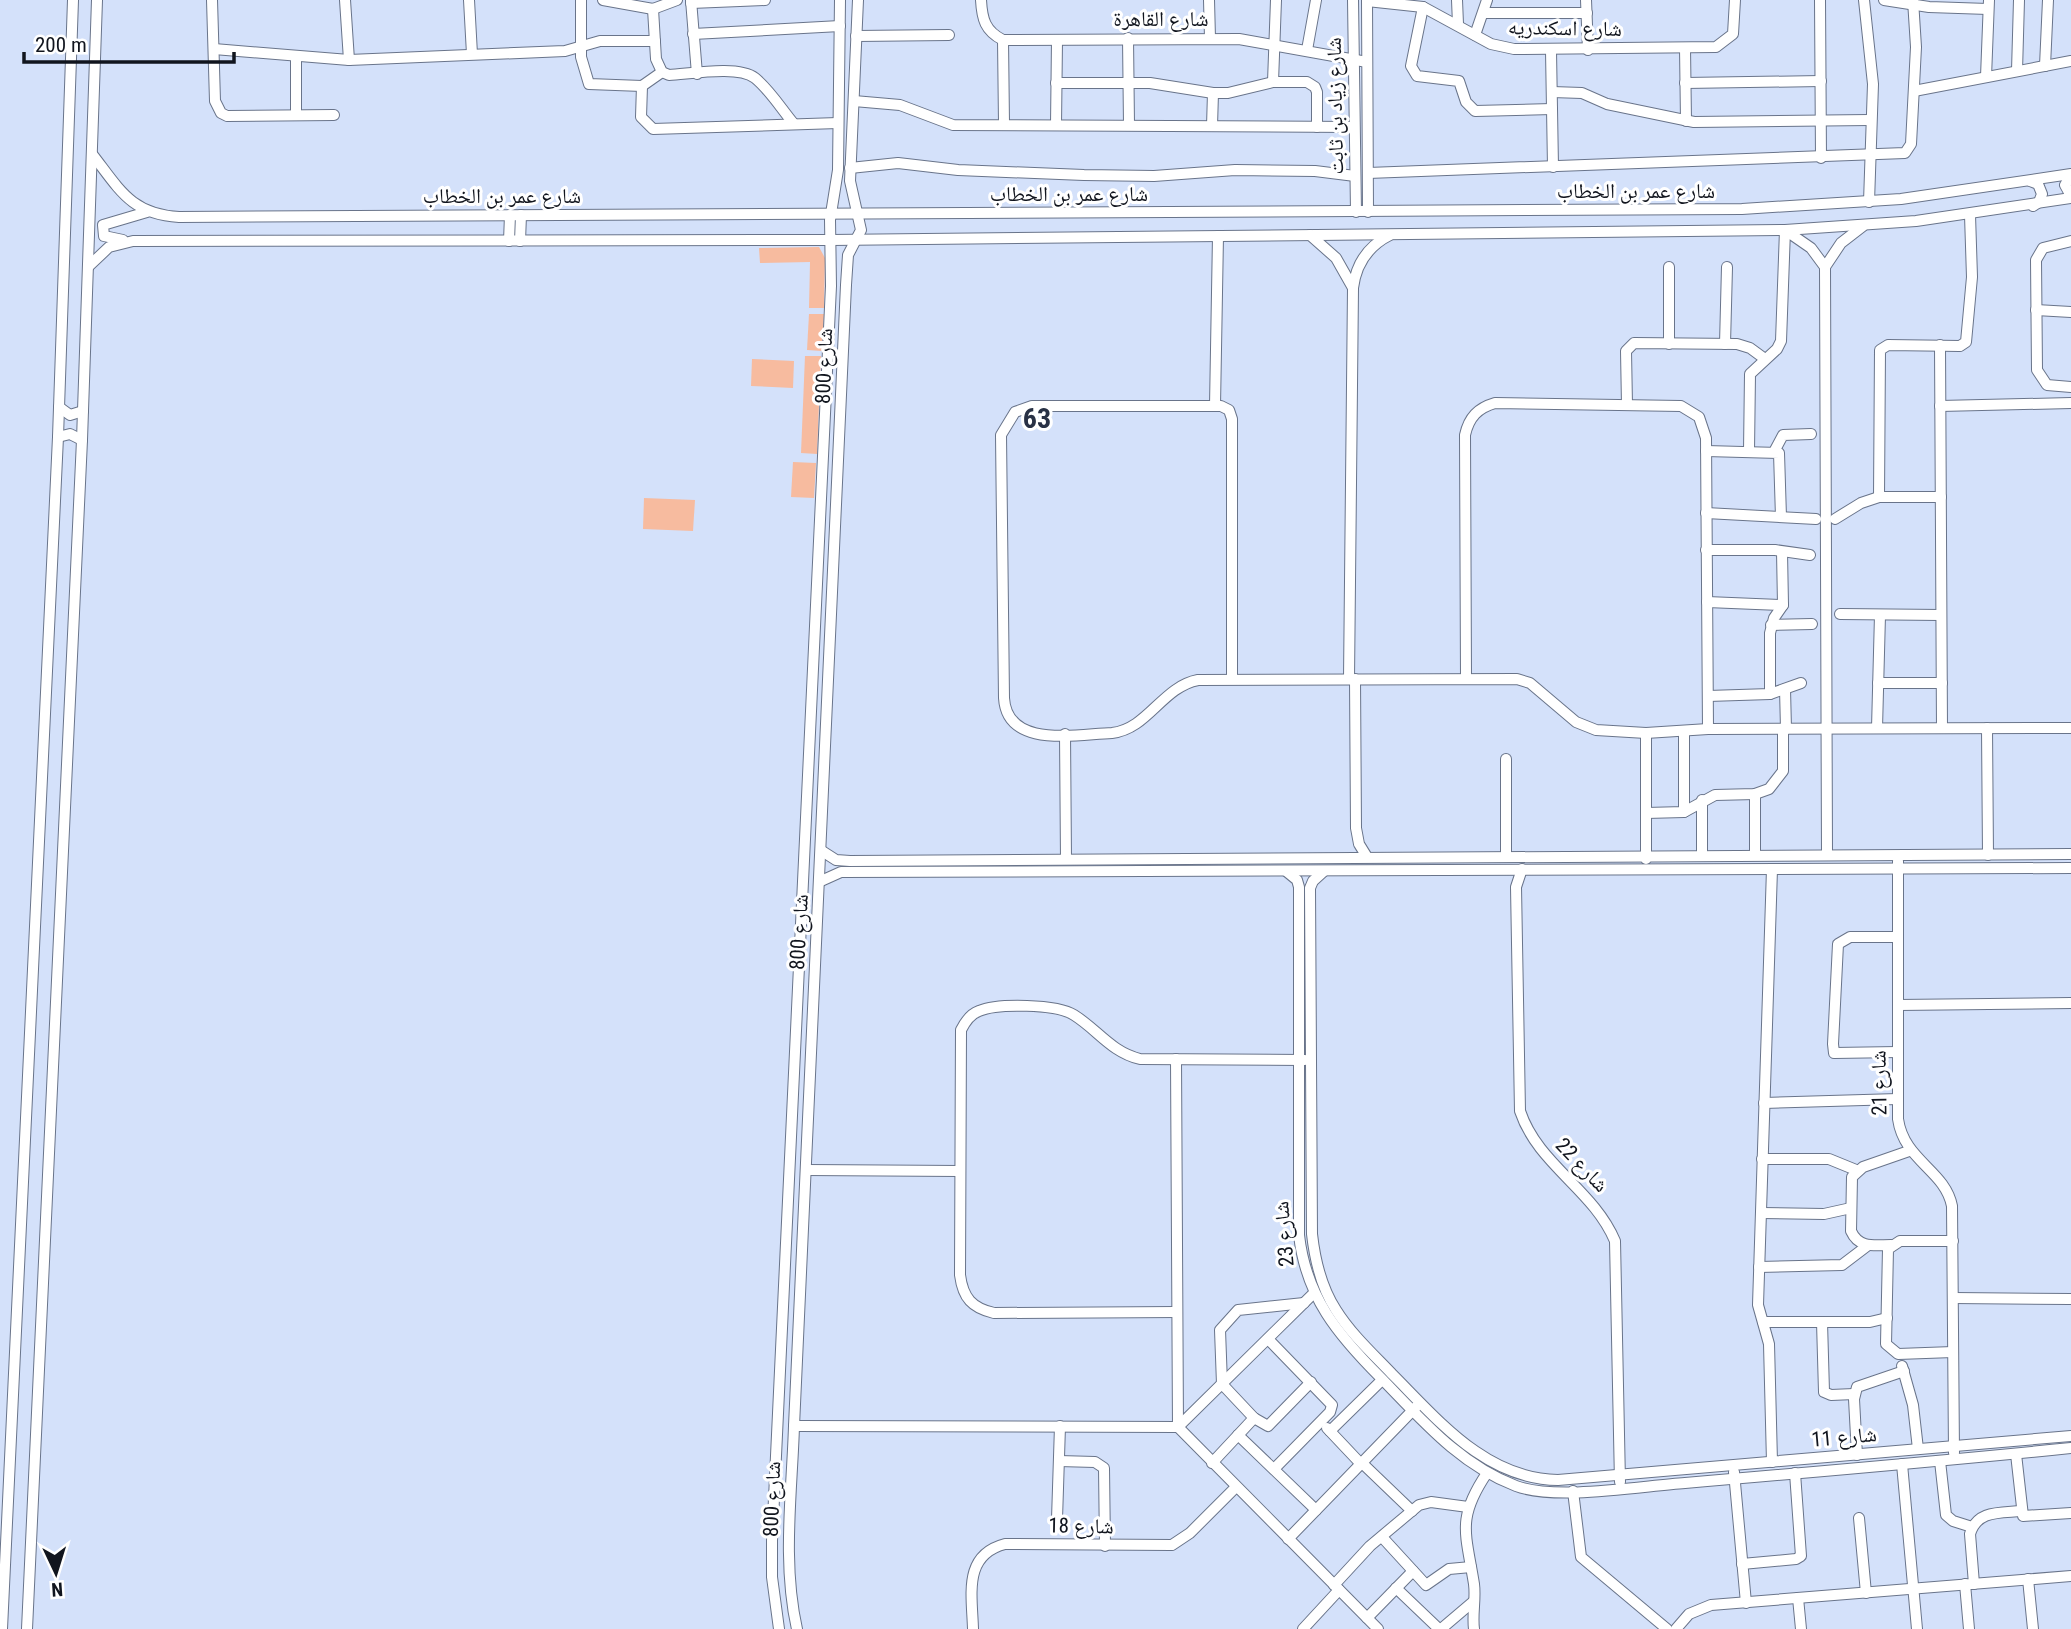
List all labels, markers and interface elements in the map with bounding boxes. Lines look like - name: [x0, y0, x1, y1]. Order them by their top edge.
- street label: شارع القاهرة: [1113, 7, 1209, 32]
- street label: شارع اسكندريه: [1508, 15, 1622, 42]
- scale bar: [24, 21, 234, 65]
- text: 200 m: [35, 33, 87, 57]
- street label: شارع زياد بن ثابت: [1322, 37, 1349, 175]
- street label: شارع عمر بن الخطاب: [1557, 179, 1715, 204]
- street label: شارع عمر بن الخطاب: [990, 182, 1148, 207]
- street label: شارع عمر بن الخطاب: [423, 184, 581, 209]
- street label: شارع 800: [811, 328, 838, 404]
- district label: 63: [1023, 402, 1051, 435]
- street label: شارع 800: [785, 893, 814, 971]
- street label: شارع 21: [1866, 1050, 1893, 1116]
- street label: شارع 22: [1550, 1133, 1613, 1198]
- street label: شارع 23: [1269, 1200, 1300, 1268]
- street label: شارع 11: [1810, 1422, 1878, 1453]
- street label: شارع 800: [759, 1461, 786, 1537]
- street label: شارع 18: [1048, 1513, 1114, 1540]
- north arrow: [21, 1538, 91, 1608]
- text: N: [51, 1578, 64, 1601]

